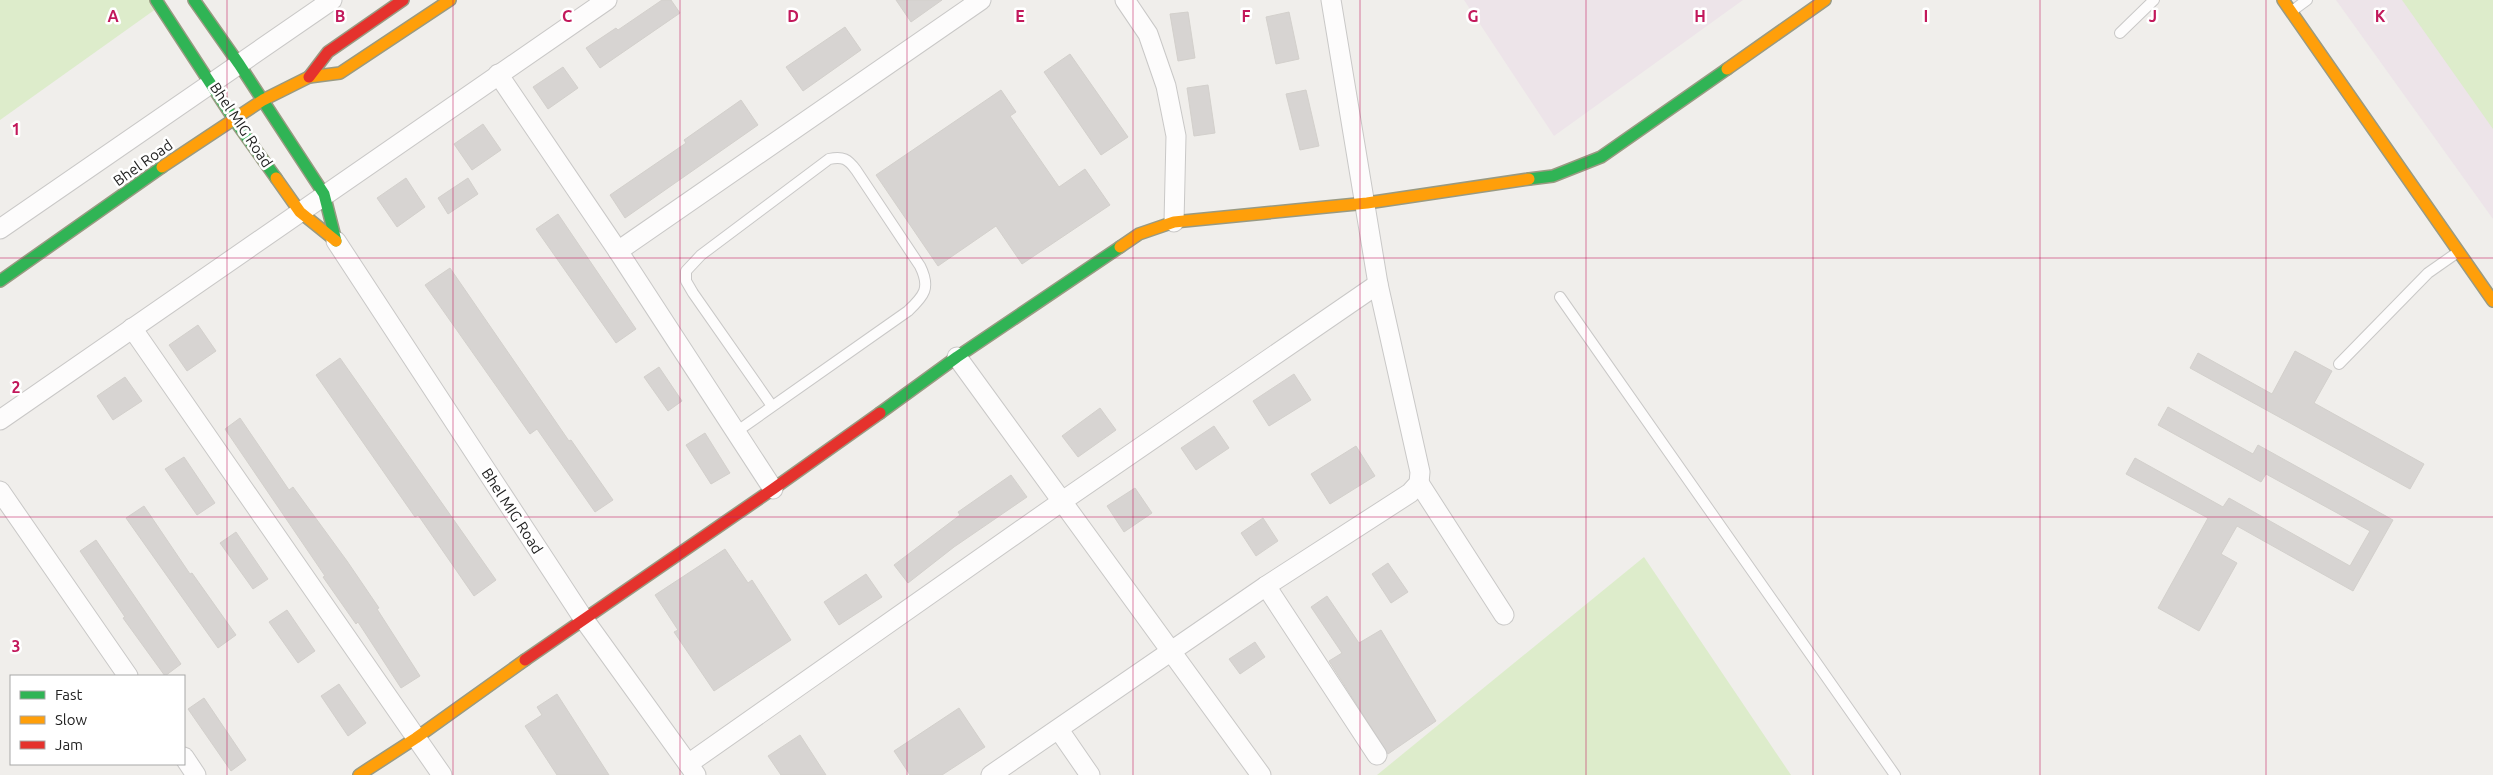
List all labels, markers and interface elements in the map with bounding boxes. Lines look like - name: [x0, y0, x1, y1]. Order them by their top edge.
- text: A: [107, 7, 119, 25]
- text: B: [335, 7, 345, 25]
- text: C: [562, 7, 572, 25]
- text: D: [787, 7, 799, 25]
- text: E: [1015, 7, 1025, 25]
- text: F: [1242, 7, 1251, 25]
- text: G: [1467, 7, 1479, 25]
- text: H: [1694, 7, 1706, 25]
- text: I: [1924, 7, 1928, 25]
- text: J: [2149, 7, 2157, 25]
- text: K: [2375, 7, 2386, 25]
- street label: Bhel MIG Road: [207, 79, 276, 170]
- text: 1: [11, 120, 21, 138]
- street label: Bhel Road: [110, 136, 176, 189]
- text: 2: [11, 378, 21, 396]
- street label: Bhel MIG Road: [478, 465, 546, 557]
- text: 3: [11, 637, 21, 655]
- legend: [10, 675, 185, 765]
- text: Fast: [55, 686, 83, 703]
- text: Slow: [55, 711, 88, 728]
- text: Jam: [55, 736, 83, 753]

